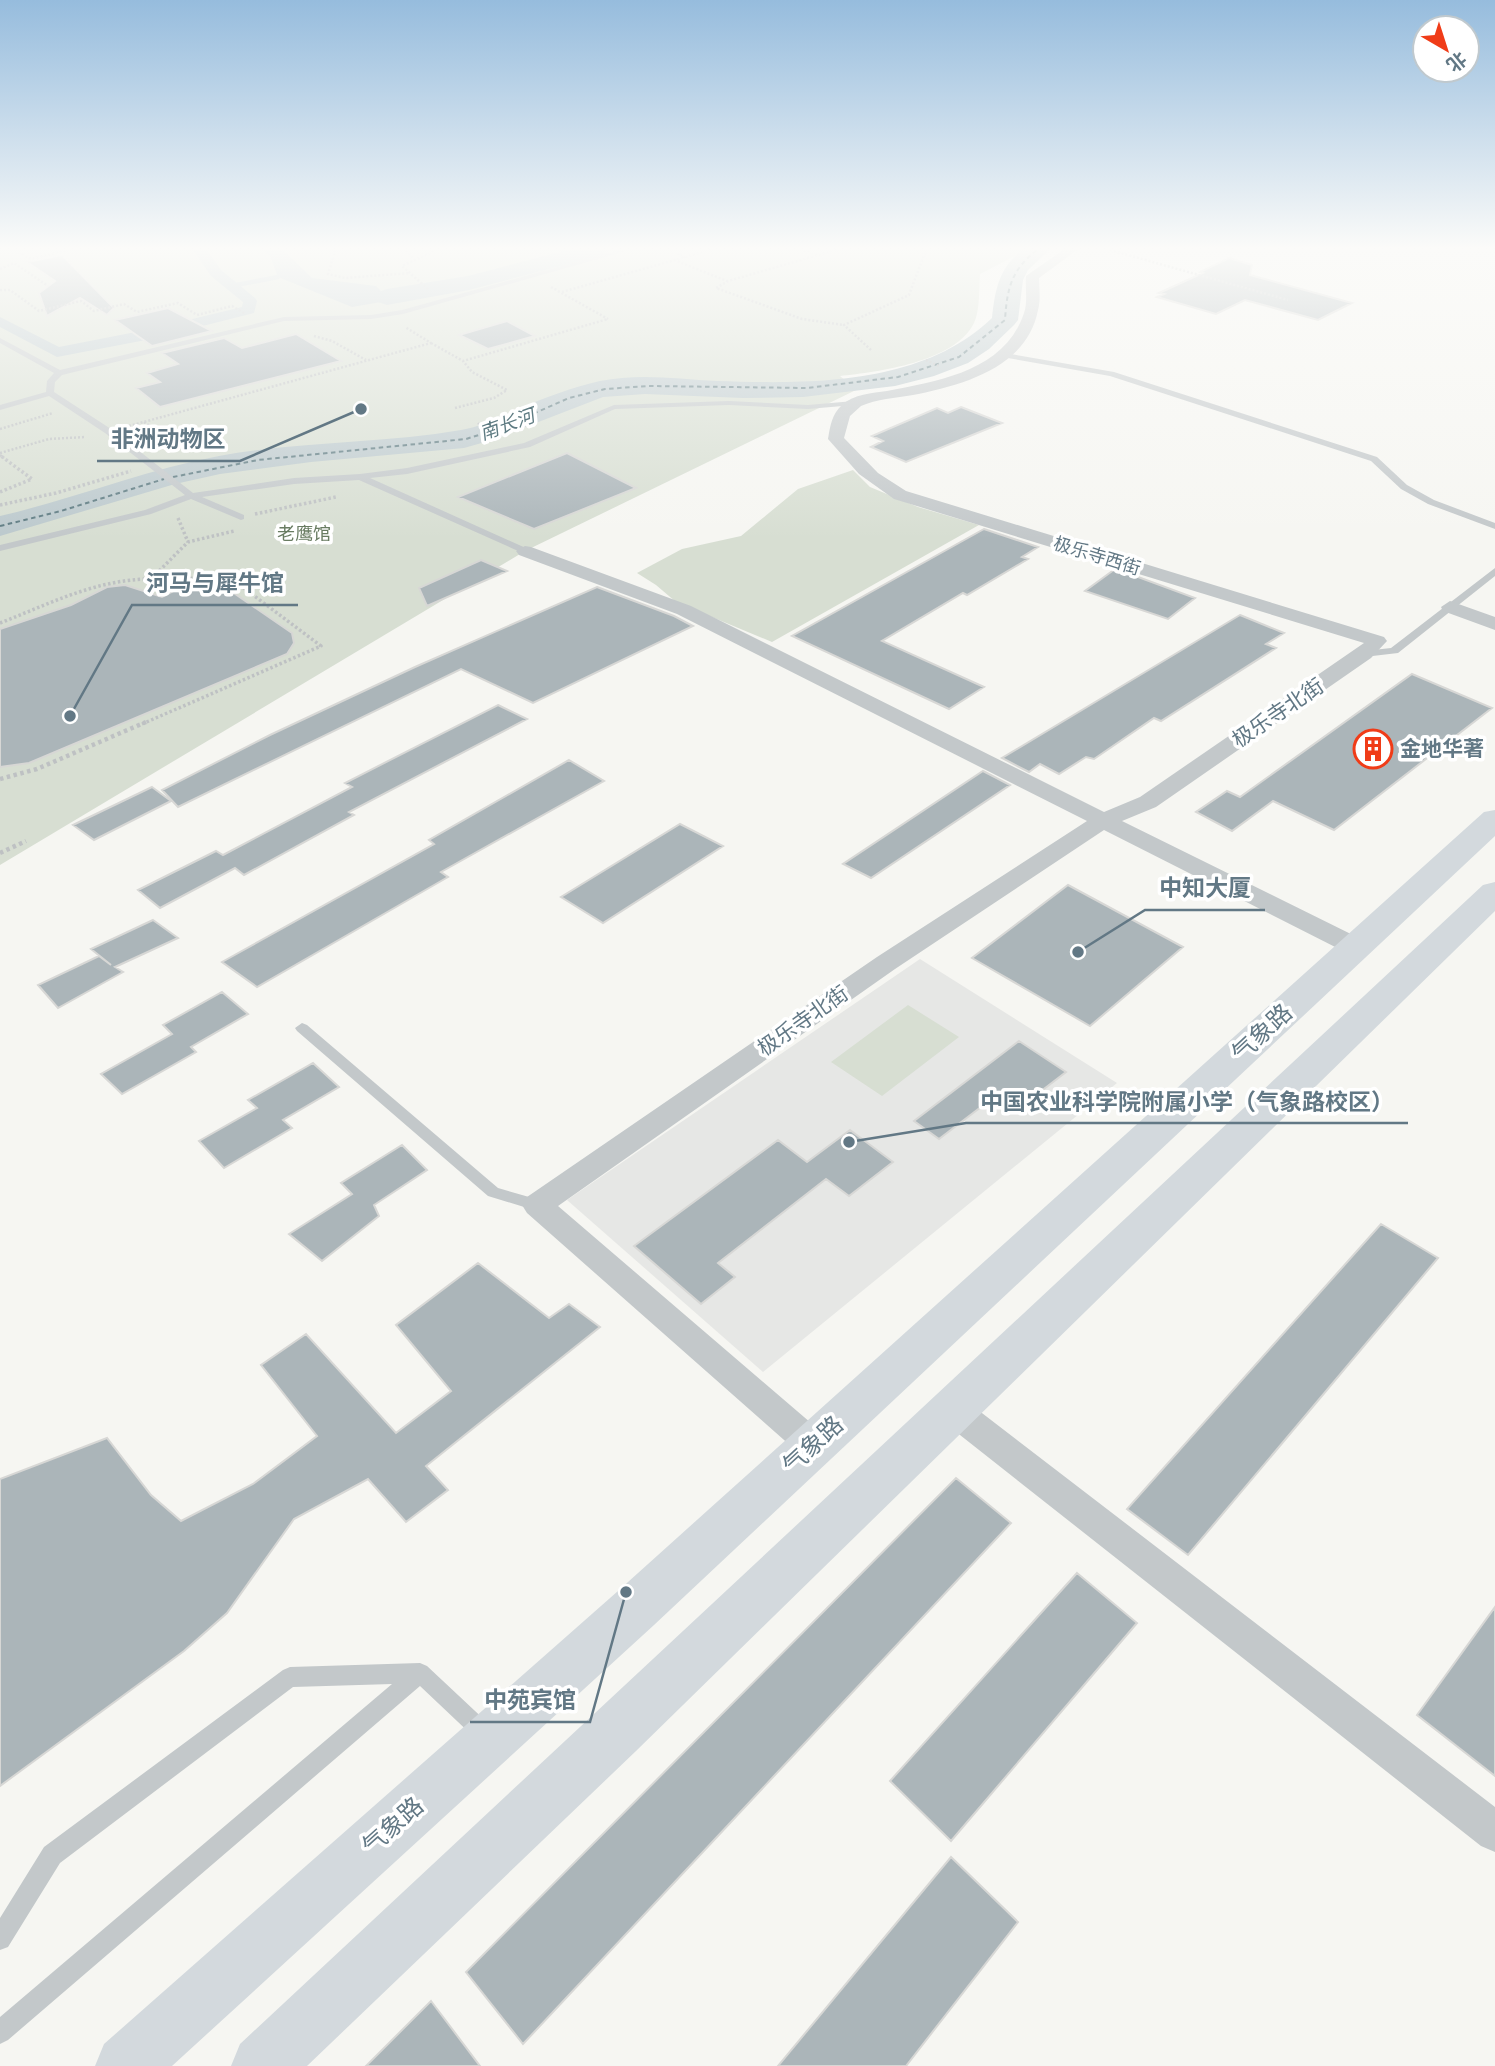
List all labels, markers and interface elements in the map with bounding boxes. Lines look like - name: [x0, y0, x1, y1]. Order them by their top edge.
- north arrow: [1411, 14, 1481, 84]
- text: 北: [1442, 48, 1472, 78]
- water label: 南长河: [476, 402, 541, 444]
- callout: 非洲动物区: [97, 417, 240, 461]
- text: 非洲动物区: [111, 424, 226, 452]
- park label: 老鹰馆: [277, 522, 331, 544]
- street label: 极乐寺西街: [1051, 531, 1144, 579]
- callout: 河马与犀牛馆: [132, 561, 298, 605]
- text: 河马与犀牛馆: [146, 568, 284, 596]
- street label: 极乐寺北街: [1227, 672, 1328, 751]
- building icon: 金地华著: [1352, 728, 1394, 770]
- place label: 金地华著: [1400, 735, 1484, 760]
- callout: 中知大厦: [1145, 866, 1265, 910]
- text: 中知大厦: [1159, 873, 1251, 901]
- street label: 极乐寺北街: [752, 979, 852, 1060]
- street label: 气象路: [1225, 997, 1297, 1067]
- callout: 中国农业科学院附属小学（气象路校区）: [966, 1079, 1408, 1123]
- text: 中国农业科学院附属小学（气象路校区）: [980, 1087, 1394, 1115]
- street label: 气象路: [776, 1409, 848, 1479]
- callout: 中苑宾馆: [470, 1678, 590, 1722]
- text: 中苑宾馆: [484, 1685, 576, 1713]
- street label: 气象路: [356, 1790, 428, 1860]

